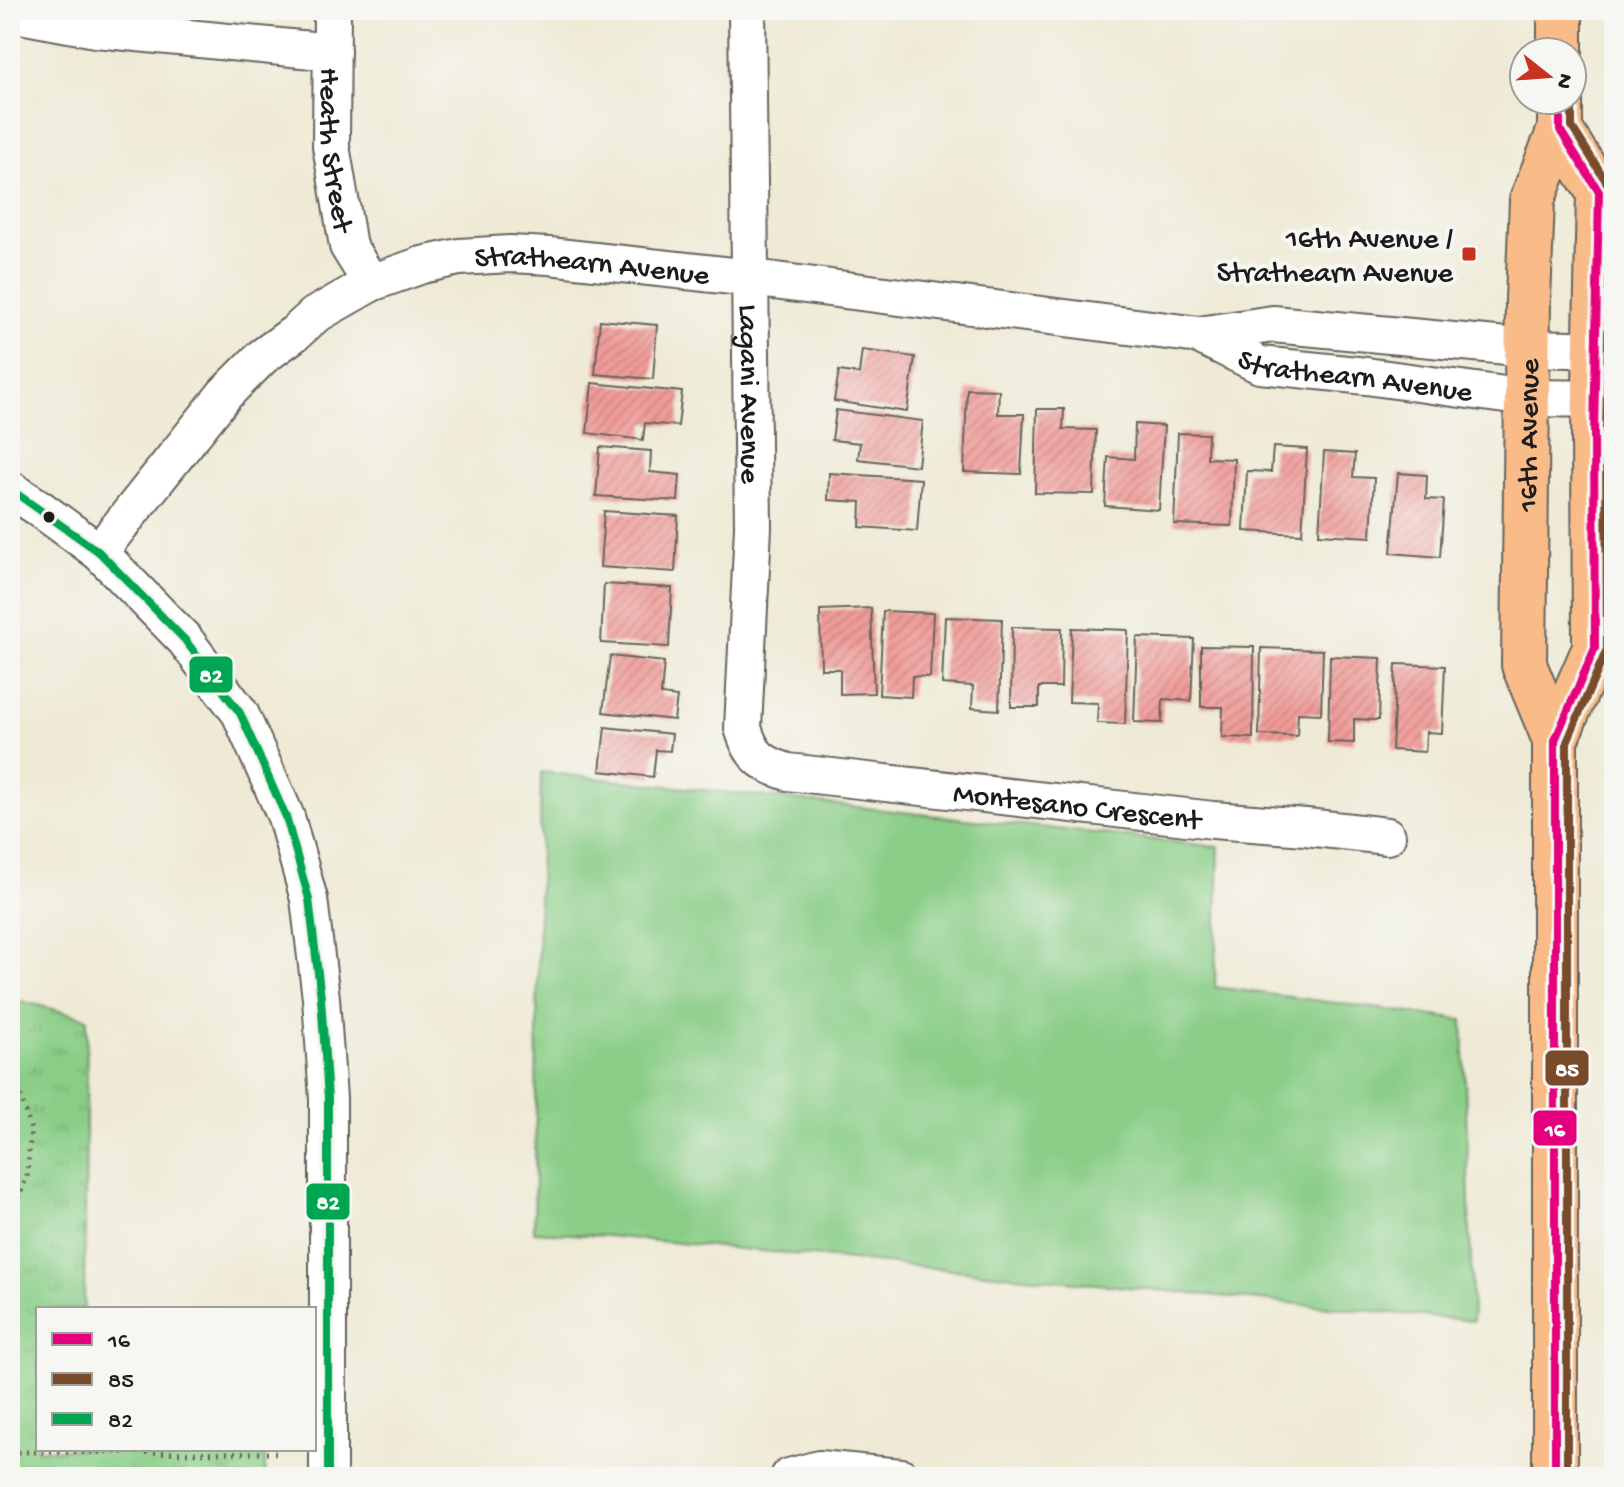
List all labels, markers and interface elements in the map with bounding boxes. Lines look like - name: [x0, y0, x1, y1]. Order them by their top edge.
- north arrow: [1508, 36, 1588, 116]
- street label: Heath Street: [309, 67, 359, 238]
- text: N: [1549, 70, 1578, 91]
- place label: 16th Avenue / Strathearn Avenue: [1217, 224, 1454, 293]
- street label: Strathearn Avenue: [474, 241, 711, 295]
- marker: 16th Avenue / Strathearn Avenue: [1460, 245, 1478, 263]
- street label: Lagani Avenue: [728, 304, 766, 485]
- street label: Strathearn Avenue: [1230, 344, 1475, 412]
- street label: 16th Avenue: [1513, 358, 1549, 513]
- unlabelled marker: [41, 509, 57, 525]
- line badge: 82: [188, 655, 234, 694]
- text: 82: [200, 665, 223, 691]
- street label: Montesano Crescent: [951, 778, 1205, 841]
- line badge: 85: [1544, 1049, 1590, 1087]
- text: 85: [1555, 1059, 1579, 1085]
- line badge: 16: [1532, 1109, 1578, 1147]
- text: 16: [1544, 1119, 1566, 1145]
- line badge: 82: [305, 1182, 351, 1221]
- text: 82: [317, 1192, 340, 1218]
- legend: [36, 1307, 316, 1451]
- text: 16: [107, 1328, 131, 1357]
- text: 85: [108, 1368, 134, 1397]
- text: 82: [108, 1408, 133, 1437]

